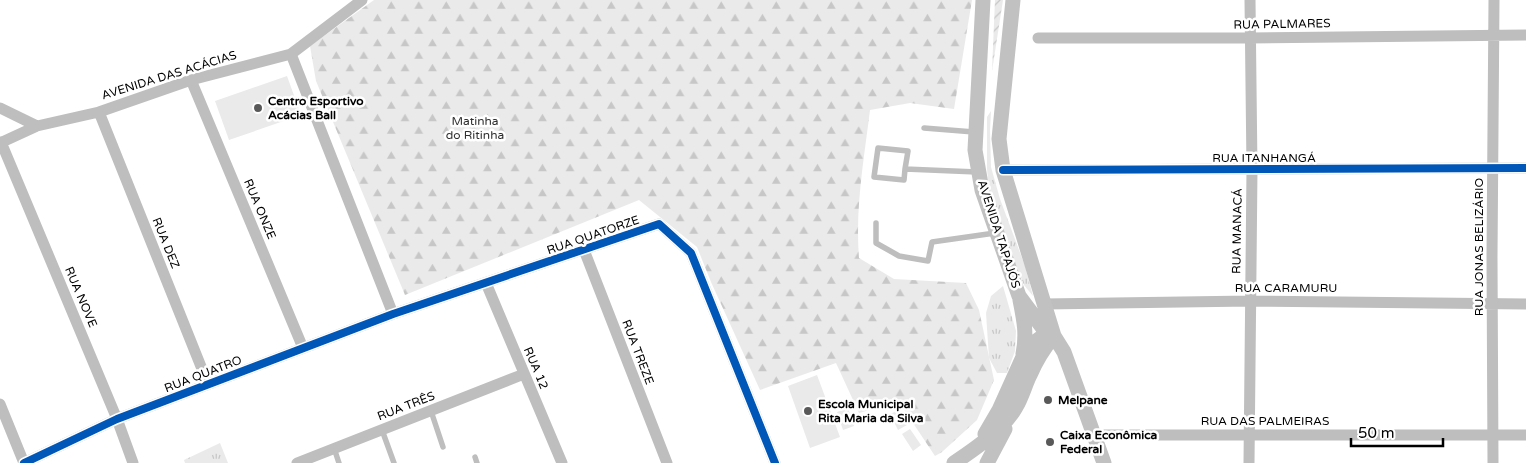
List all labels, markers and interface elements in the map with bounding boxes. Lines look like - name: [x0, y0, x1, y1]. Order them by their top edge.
- street label: RUA PALMARES: [1233, 16, 1331, 32]
- street label: AVENIDA DAS ACÁCIAS: [100, 48, 238, 102]
- place label: Centro Esportivo Acácias Ball: [268, 94, 363, 122]
- marker: Centro Esportivo Acácias Ball: [252, 102, 264, 114]
- park label: Matinha do Ritinha: [446, 114, 504, 142]
- street label: RUA ITANHANGÁ: [1212, 151, 1316, 165]
- street label: RUA ONZE: [241, 177, 279, 242]
- street label: RUA JONAS BELIZÁRIO: [1472, 177, 1486, 316]
- street label: AVENIDA TAPAJÓS: [975, 178, 1023, 290]
- street label: RUA MANACÁ: [1229, 188, 1245, 274]
- street label: RUA QUATORZE: [545, 212, 641, 257]
- street label: RUA DEZ: [149, 215, 183, 271]
- street label: RUA NOVE: [62, 264, 100, 330]
- street label: RUA CARAMURU: [1235, 281, 1337, 295]
- street label: RUA TREZE: [619, 318, 657, 387]
- street label: RUA 12: [521, 345, 551, 391]
- street label: RUA QUATRO: [162, 353, 244, 395]
- street label: RUA TRÊS: [375, 389, 437, 423]
- place label: Melpane: [1058, 393, 1108, 408]
- marker: Melpane: [1042, 394, 1054, 406]
- place label: Escola Municipal Rita Maria da Silva: [818, 397, 924, 425]
- marker: Escola Municipal Rita Maria da Silva: [802, 405, 814, 417]
- street label: RUA DAS PALMEIRAS: [1201, 414, 1329, 428]
- scale bar: [1351, 416, 1444, 448]
- text: 50 m: [1358, 424, 1395, 442]
- place label: Caixa Econômica Federal: [1060, 428, 1158, 456]
- marker: Caixa Econômica Federal: [1044, 436, 1056, 448]

